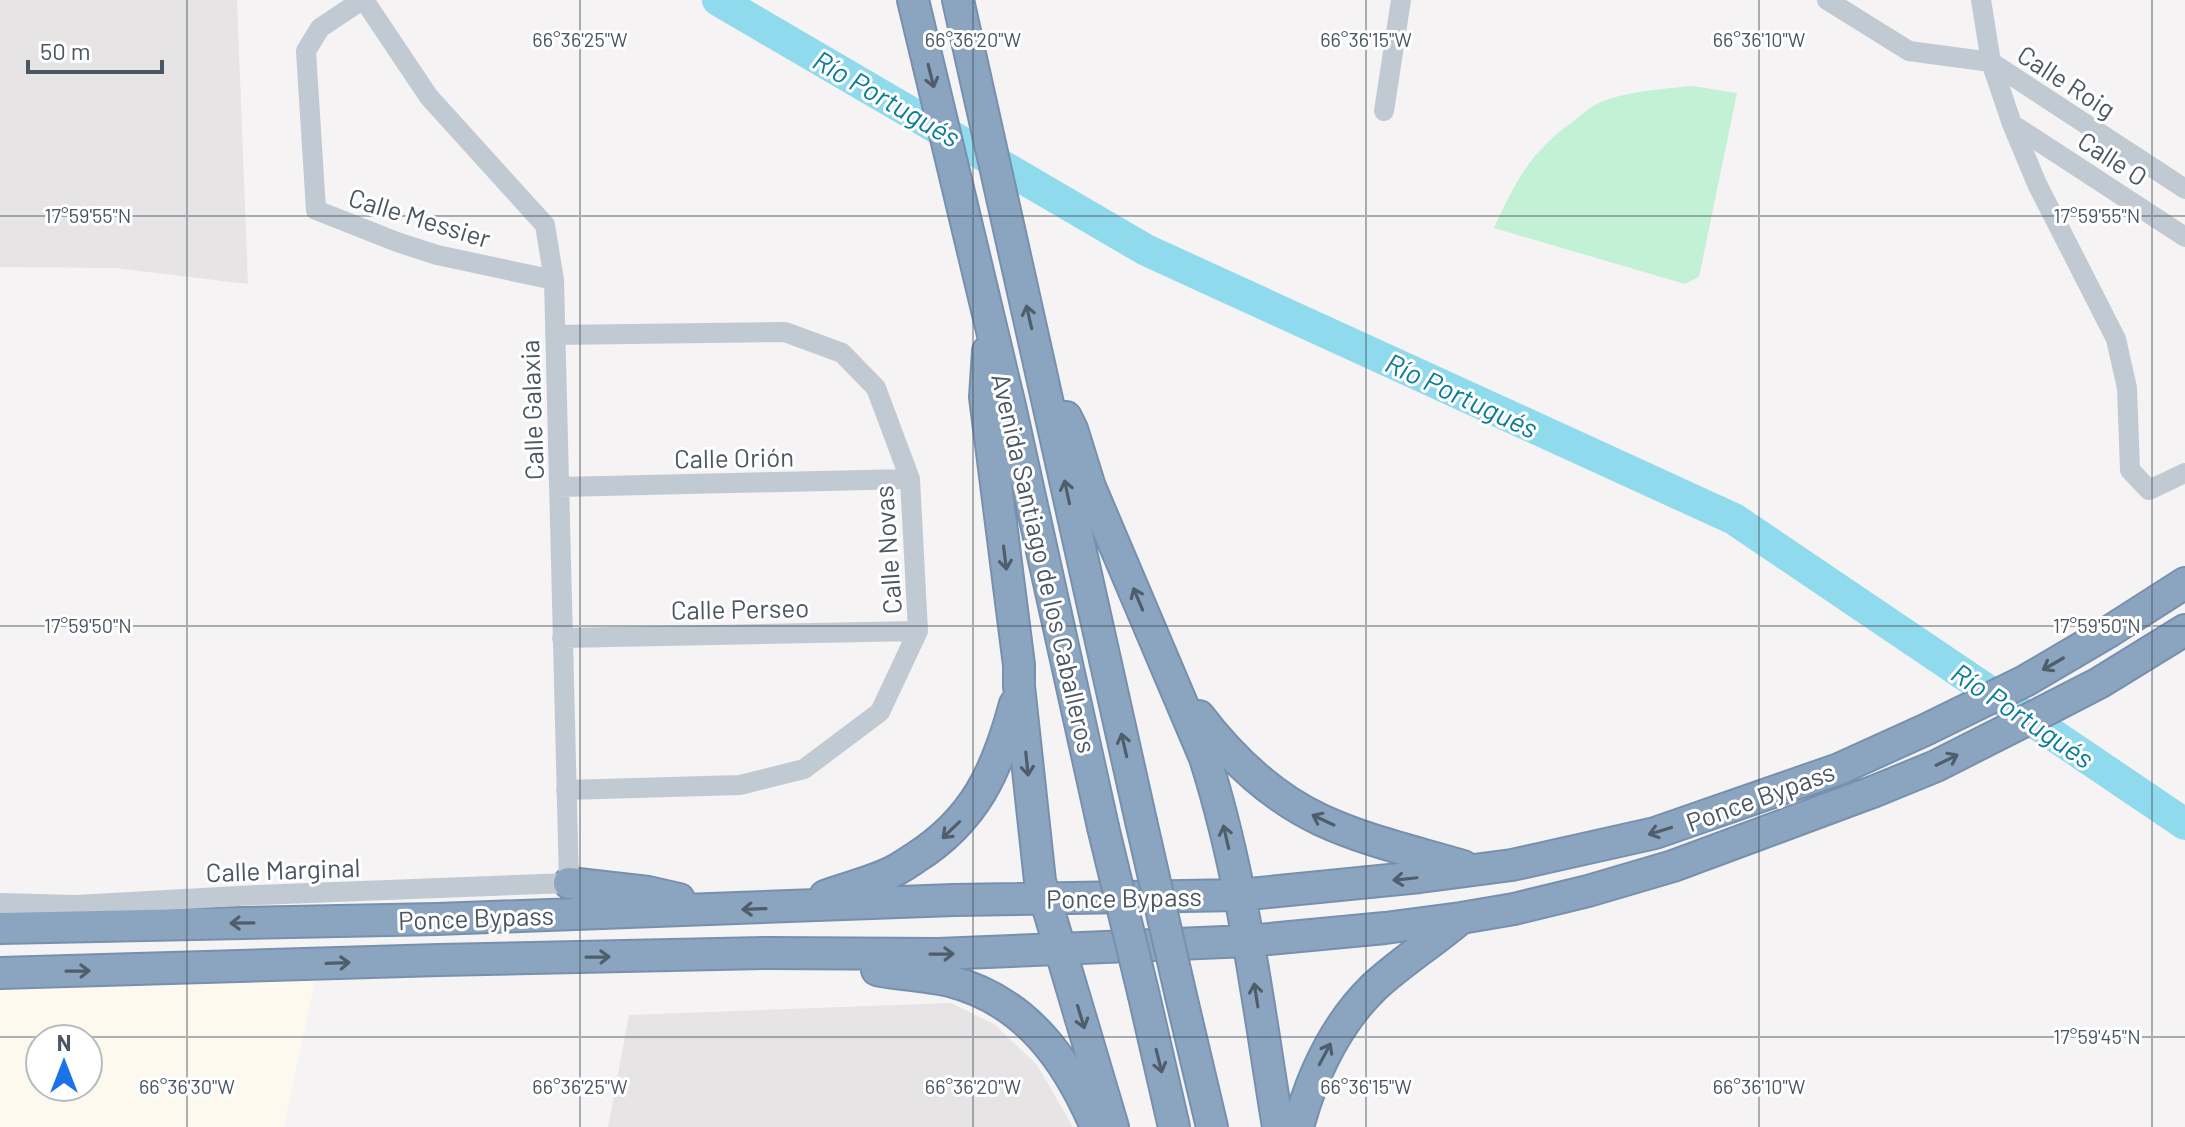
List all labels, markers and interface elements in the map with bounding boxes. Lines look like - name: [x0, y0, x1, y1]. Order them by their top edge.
- scale bar: [28, 24, 162, 74]
- text: 66°36'25"W: [532, 27, 628, 51]
- text: 66°36'20"W: [925, 27, 1022, 51]
- text: 66°36'15"W: [1320, 27, 1412, 51]
- text: 66°36'10"W: [1713, 27, 1806, 51]
- text: 50 m: [40, 36, 91, 65]
- street label: Calle Roig: [2012, 38, 2122, 124]
- water label: Río Portugués: [807, 42, 967, 154]
- one-way arrow: [924, 62, 939, 88]
- street label: Calle O: [2073, 124, 2153, 192]
- street label: Calle Messier: [345, 181, 495, 253]
- text: 17°59'55"N: [45, 203, 131, 227]
- text: 17°59'55"N: [2054, 203, 2140, 227]
- one-way arrow: [1021, 305, 1036, 330]
- street label: Calle Galaxia: [513, 339, 549, 481]
- water label: Río Portugués: [1380, 345, 1544, 445]
- street label: Avenida Santiago de los Caballeros: [986, 370, 1104, 756]
- street label: Calle Orión: [674, 440, 794, 474]
- one-way arrow: [1059, 479, 1074, 505]
- street label: Calle Novas: [867, 485, 907, 615]
- one-way arrow: [998, 544, 1013, 571]
- one-way arrow: [1130, 587, 1145, 612]
- street label: Calle Perseo: [670, 591, 810, 625]
- text: 17°59'50"N: [44, 613, 132, 637]
- text: 17°59'50"N: [2053, 613, 2141, 637]
- water label: Río Portugués: [1945, 655, 2101, 775]
- one-way arrow: [2042, 657, 2066, 672]
- one-way arrow: [1116, 733, 1131, 759]
- one-way arrow: [1020, 750, 1035, 777]
- one-way arrow: [1934, 752, 1958, 767]
- street label: Ponce Bypass: [1681, 755, 1839, 837]
- one-way arrow: [1311, 812, 1335, 827]
- one-way arrow: [942, 820, 961, 839]
- one-way arrow: [1647, 824, 1673, 839]
- one-way arrow: [1218, 825, 1233, 850]
- street label: Calle Marginal: [205, 851, 361, 887]
- one-way arrow: [1392, 872, 1418, 887]
- street label: Ponce Bypass: [1046, 880, 1202, 914]
- street label: Ponce Bypass: [398, 899, 554, 935]
- one-way arrow: [741, 901, 768, 916]
- one-way arrow: [229, 916, 256, 931]
- one-way arrow: [928, 946, 955, 962]
- one-way arrow: [584, 949, 611, 964]
- one-way arrow: [324, 955, 351, 970]
- one-way arrow: [64, 963, 91, 978]
- one-way arrow: [1248, 983, 1263, 1008]
- one-way arrow: [1074, 1004, 1089, 1030]
- north arrow: [24, 1023, 104, 1103]
- text: 17°59'45"N: [2053, 1024, 2141, 1048]
- text: N: [57, 1029, 71, 1055]
- one-way arrow: [1318, 1043, 1334, 1067]
- one-way arrow: [1153, 1048, 1168, 1074]
- text: 66°36'30"W: [139, 1074, 235, 1098]
- text: 66°36'25"W: [532, 1074, 628, 1098]
- text: 66°36'20"W: [925, 1074, 1022, 1098]
- text: 66°36'15"W: [1320, 1074, 1412, 1098]
- text: 66°36'10"W: [1713, 1074, 1806, 1098]

